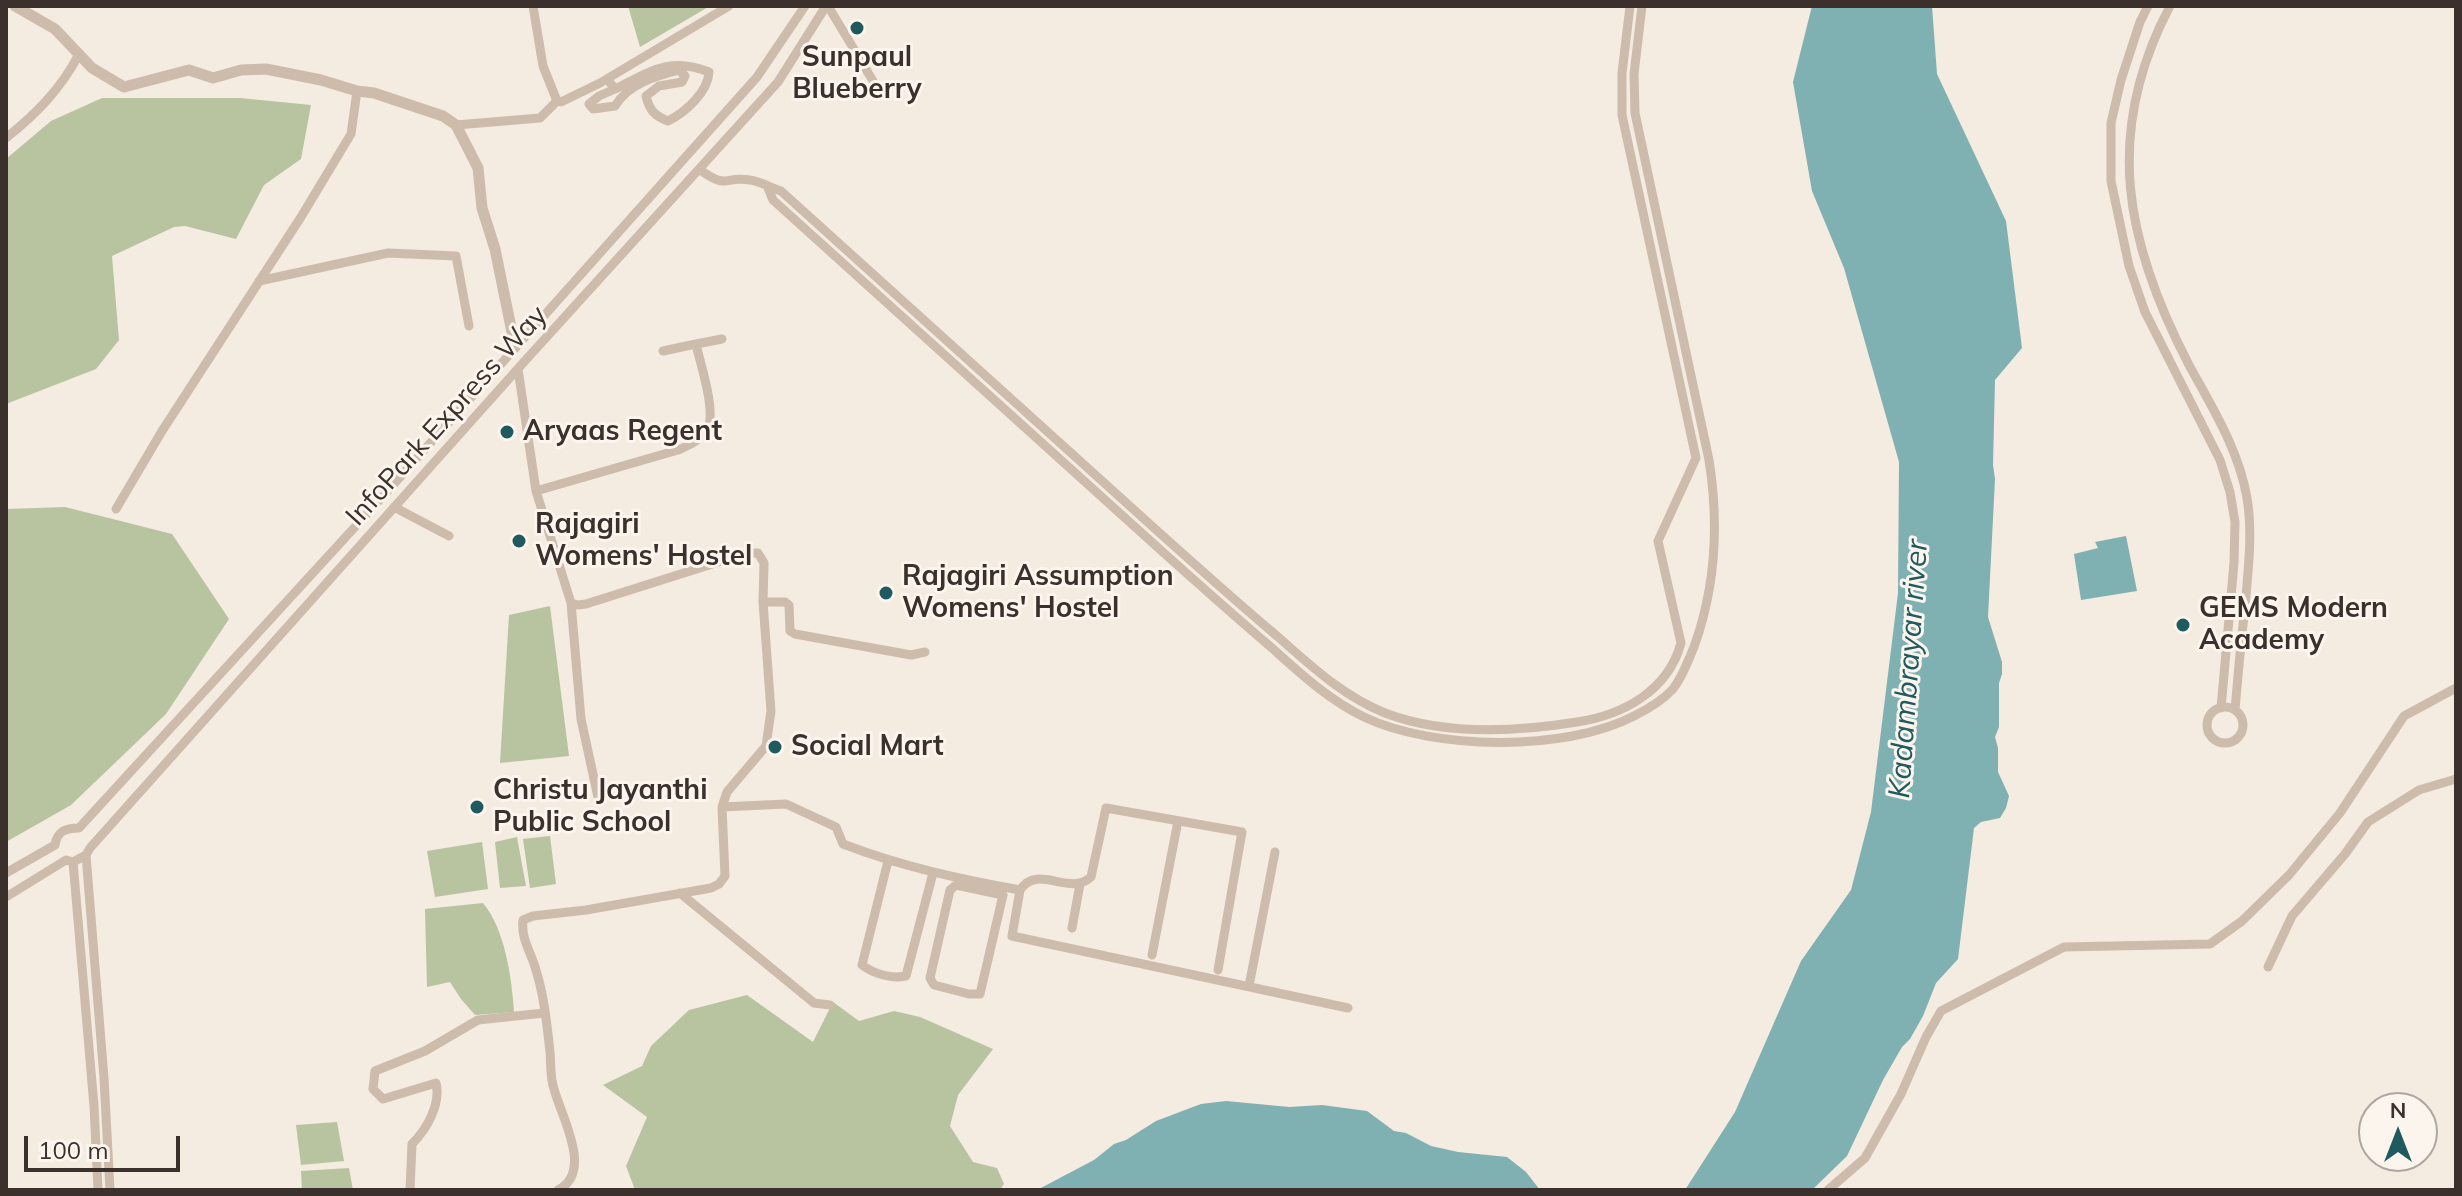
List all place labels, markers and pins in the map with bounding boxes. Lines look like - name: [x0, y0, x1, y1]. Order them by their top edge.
- marker: Sunpaul Blueberry: [848, 19, 866, 37]
- place label: Sunpaul Blueberry: [792, 41, 922, 107]
- place label: Aryaas Regent: [523, 415, 722, 449]
- marker: Aryaas Regent: [498, 423, 516, 441]
- place label: Rajagiri Womens' Hostel: [535, 508, 752, 574]
- marker: Rajagiri Womens' Hostel: [510, 532, 528, 550]
- place label: Rajagiri Assumption Womens' Hostel: [902, 560, 1174, 626]
- marker: Rajagiri Assumption Womens' Hostel: [877, 584, 895, 602]
- place label: GEMS Modern Academy: [2199, 592, 2388, 658]
- marker: GEMS Modern Academy: [2174, 616, 2192, 634]
- place label: Social Mart: [791, 730, 944, 764]
- marker: Social Mart: [766, 738, 784, 756]
- place label: Christu Jayanthi Public School: [493, 774, 708, 840]
- marker: Christu Jayanthi Public School: [468, 798, 486, 816]

